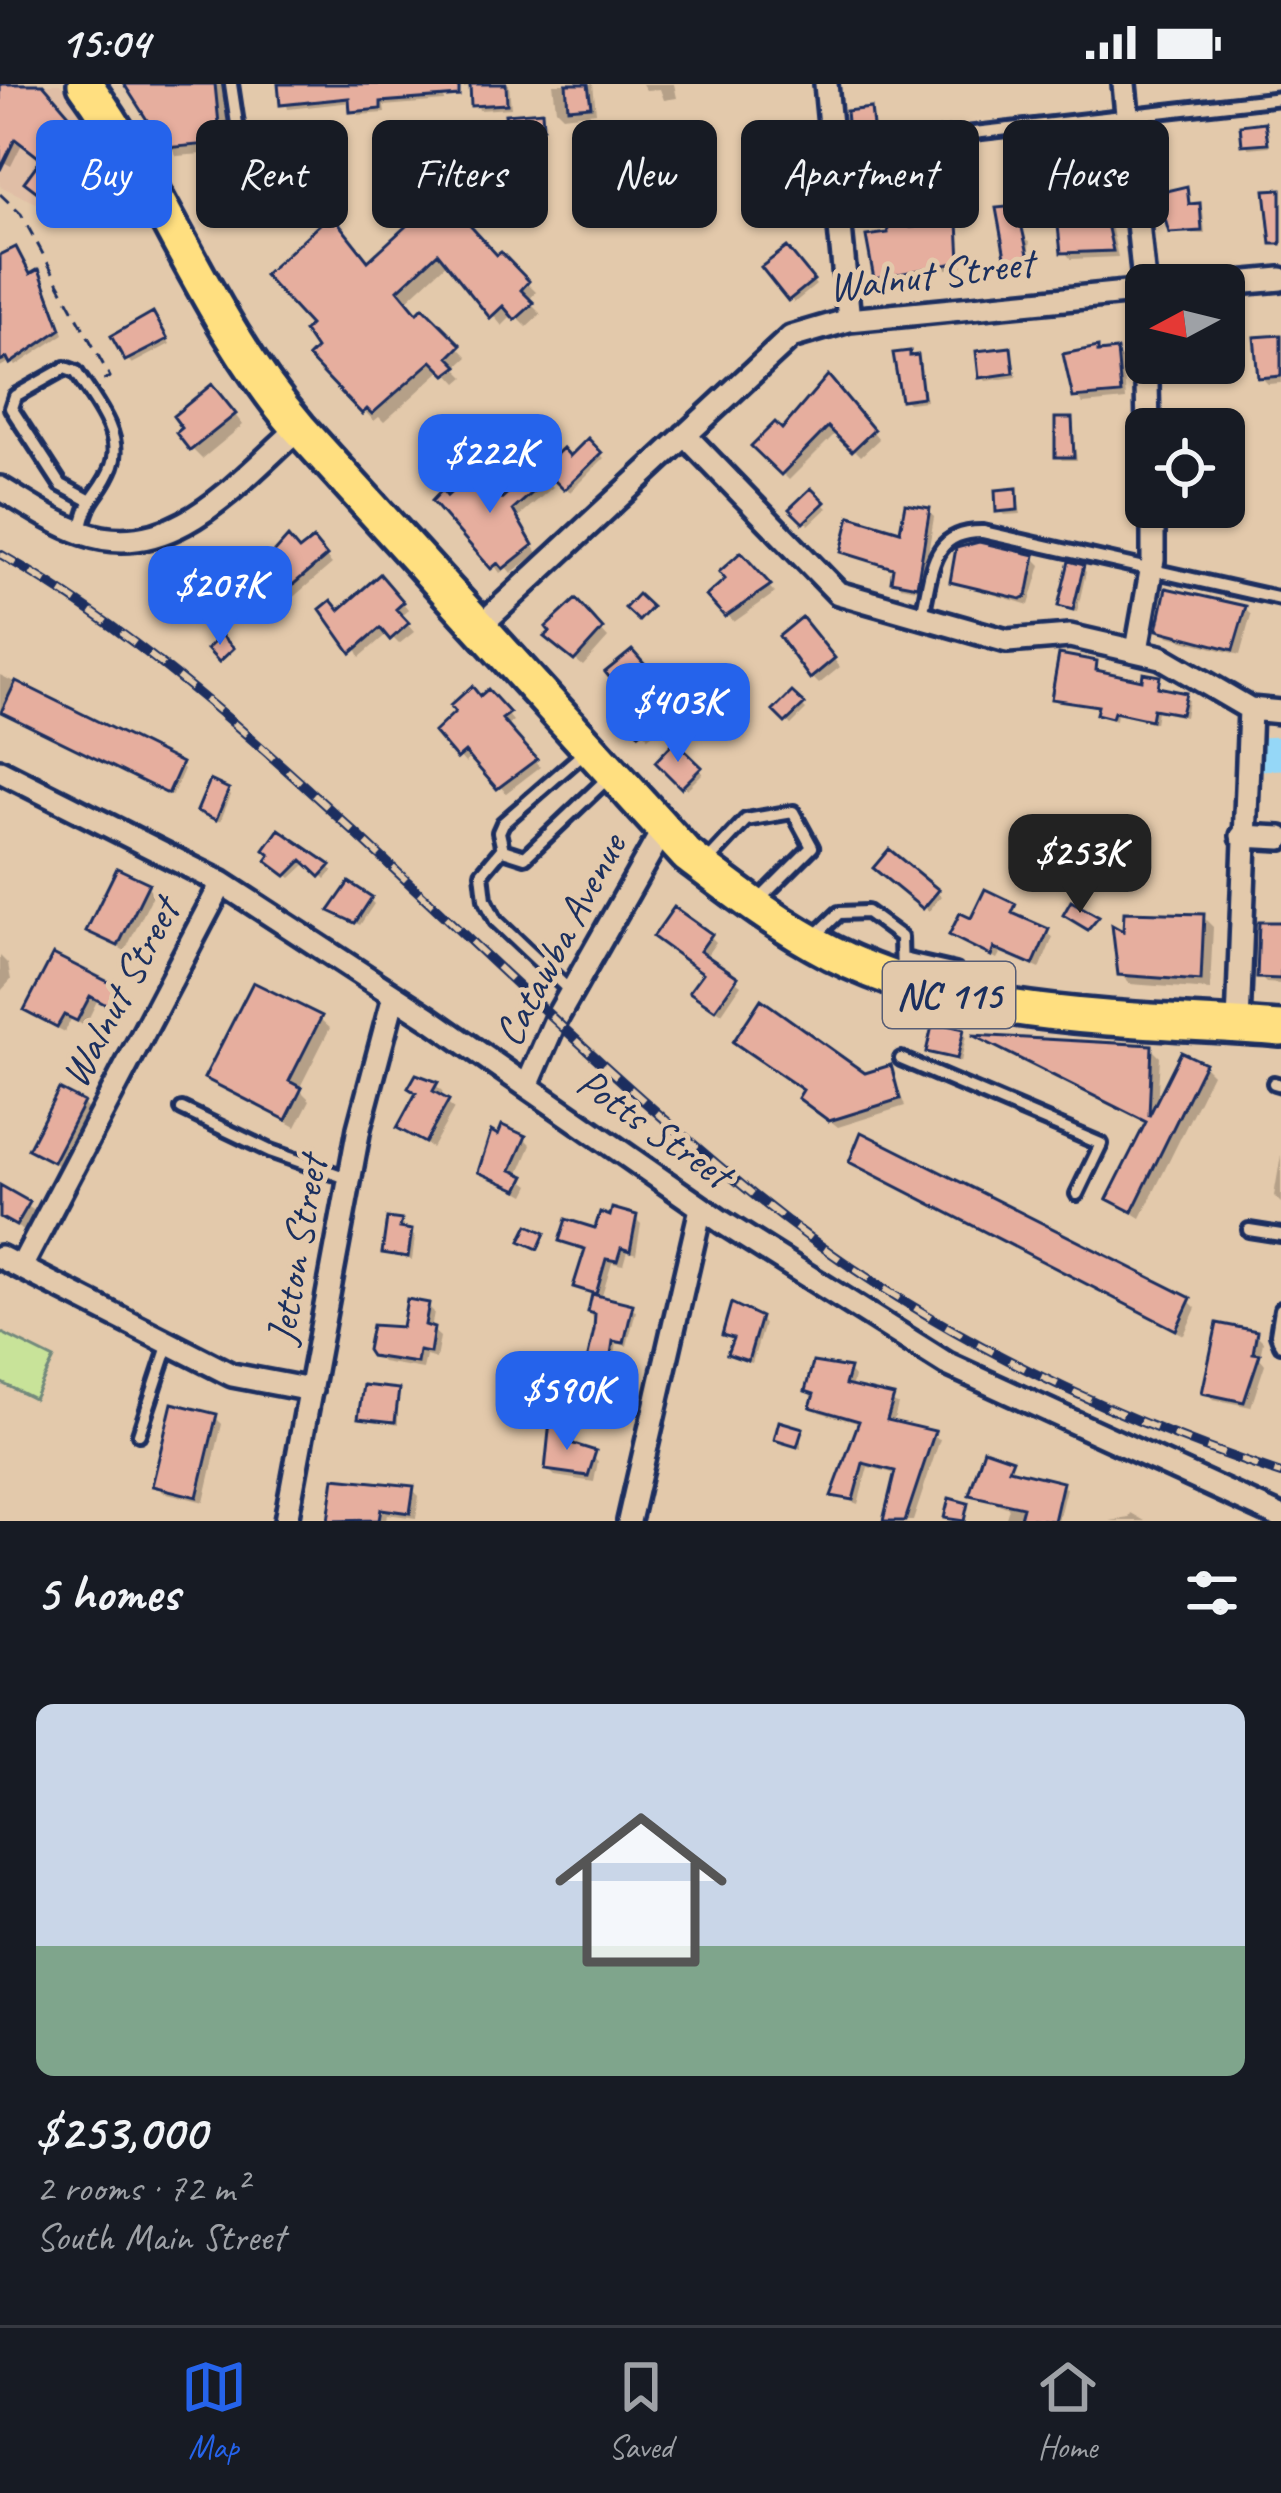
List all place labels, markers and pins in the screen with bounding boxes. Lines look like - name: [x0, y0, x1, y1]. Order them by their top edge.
- pin: $222K: [406, 414, 574, 516]
- pin: $207K: [136, 546, 304, 648]
- pin: $403K: [594, 663, 762, 765]
- pin: $253K: [996, 814, 1164, 916]
- pin: $590K: [483, 1351, 651, 1453]

